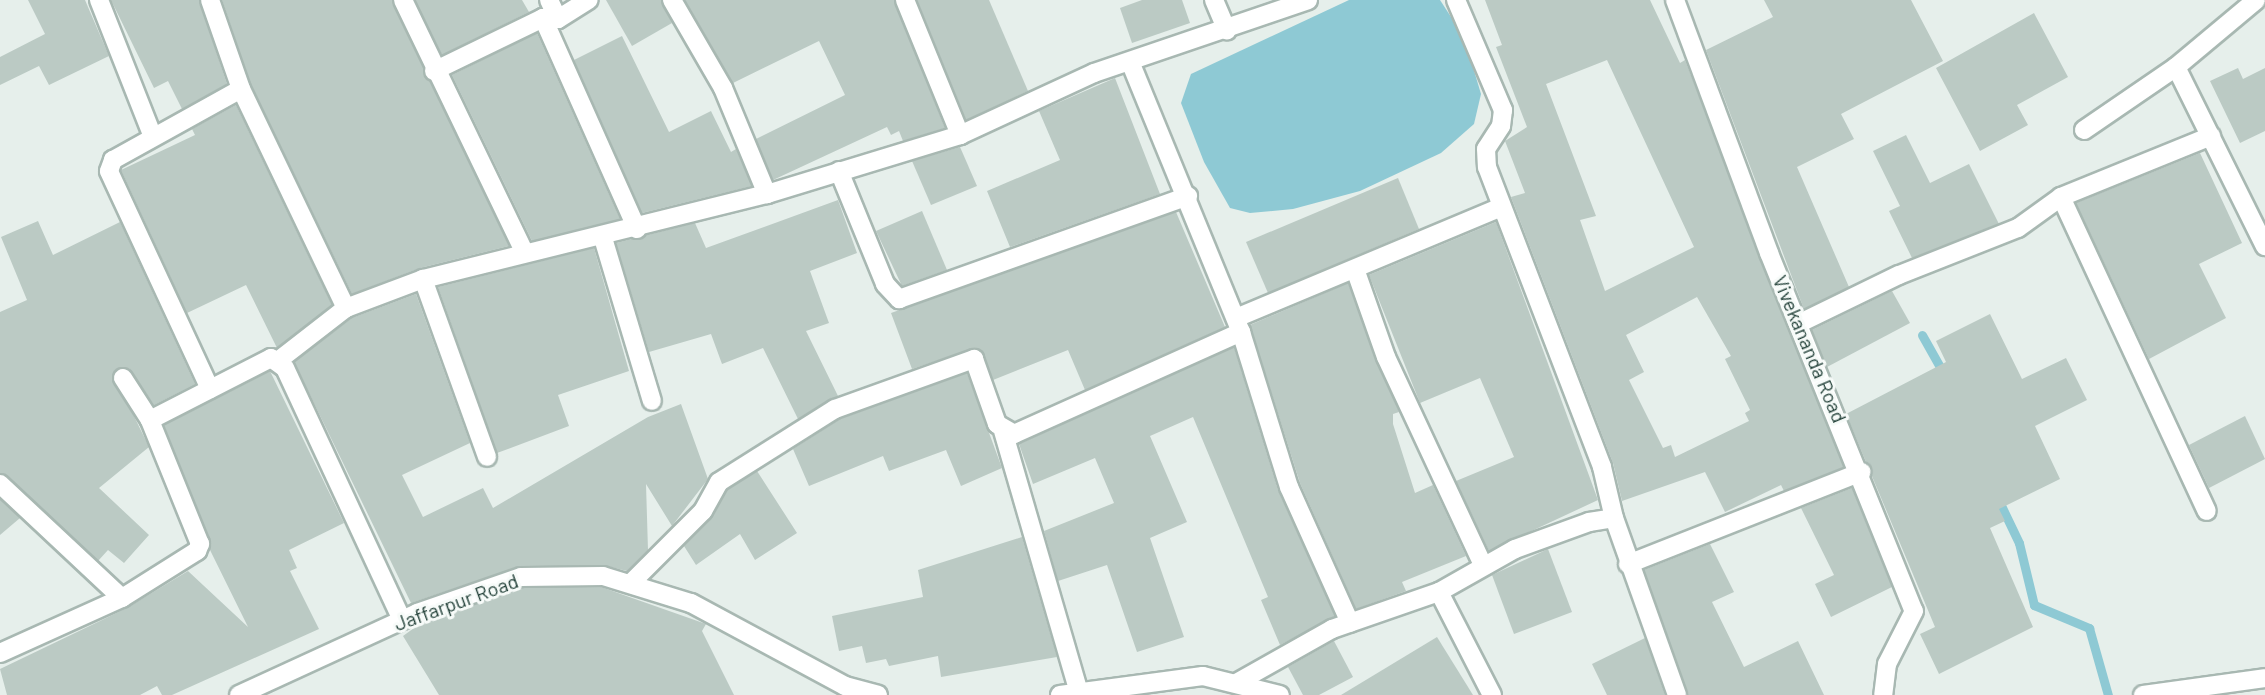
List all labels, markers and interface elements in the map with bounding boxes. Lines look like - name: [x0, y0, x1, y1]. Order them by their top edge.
- street label: Vivekananda Road: [1768, 272, 1852, 426]
- street label: Jaffarpur Road: [391, 568, 521, 636]

